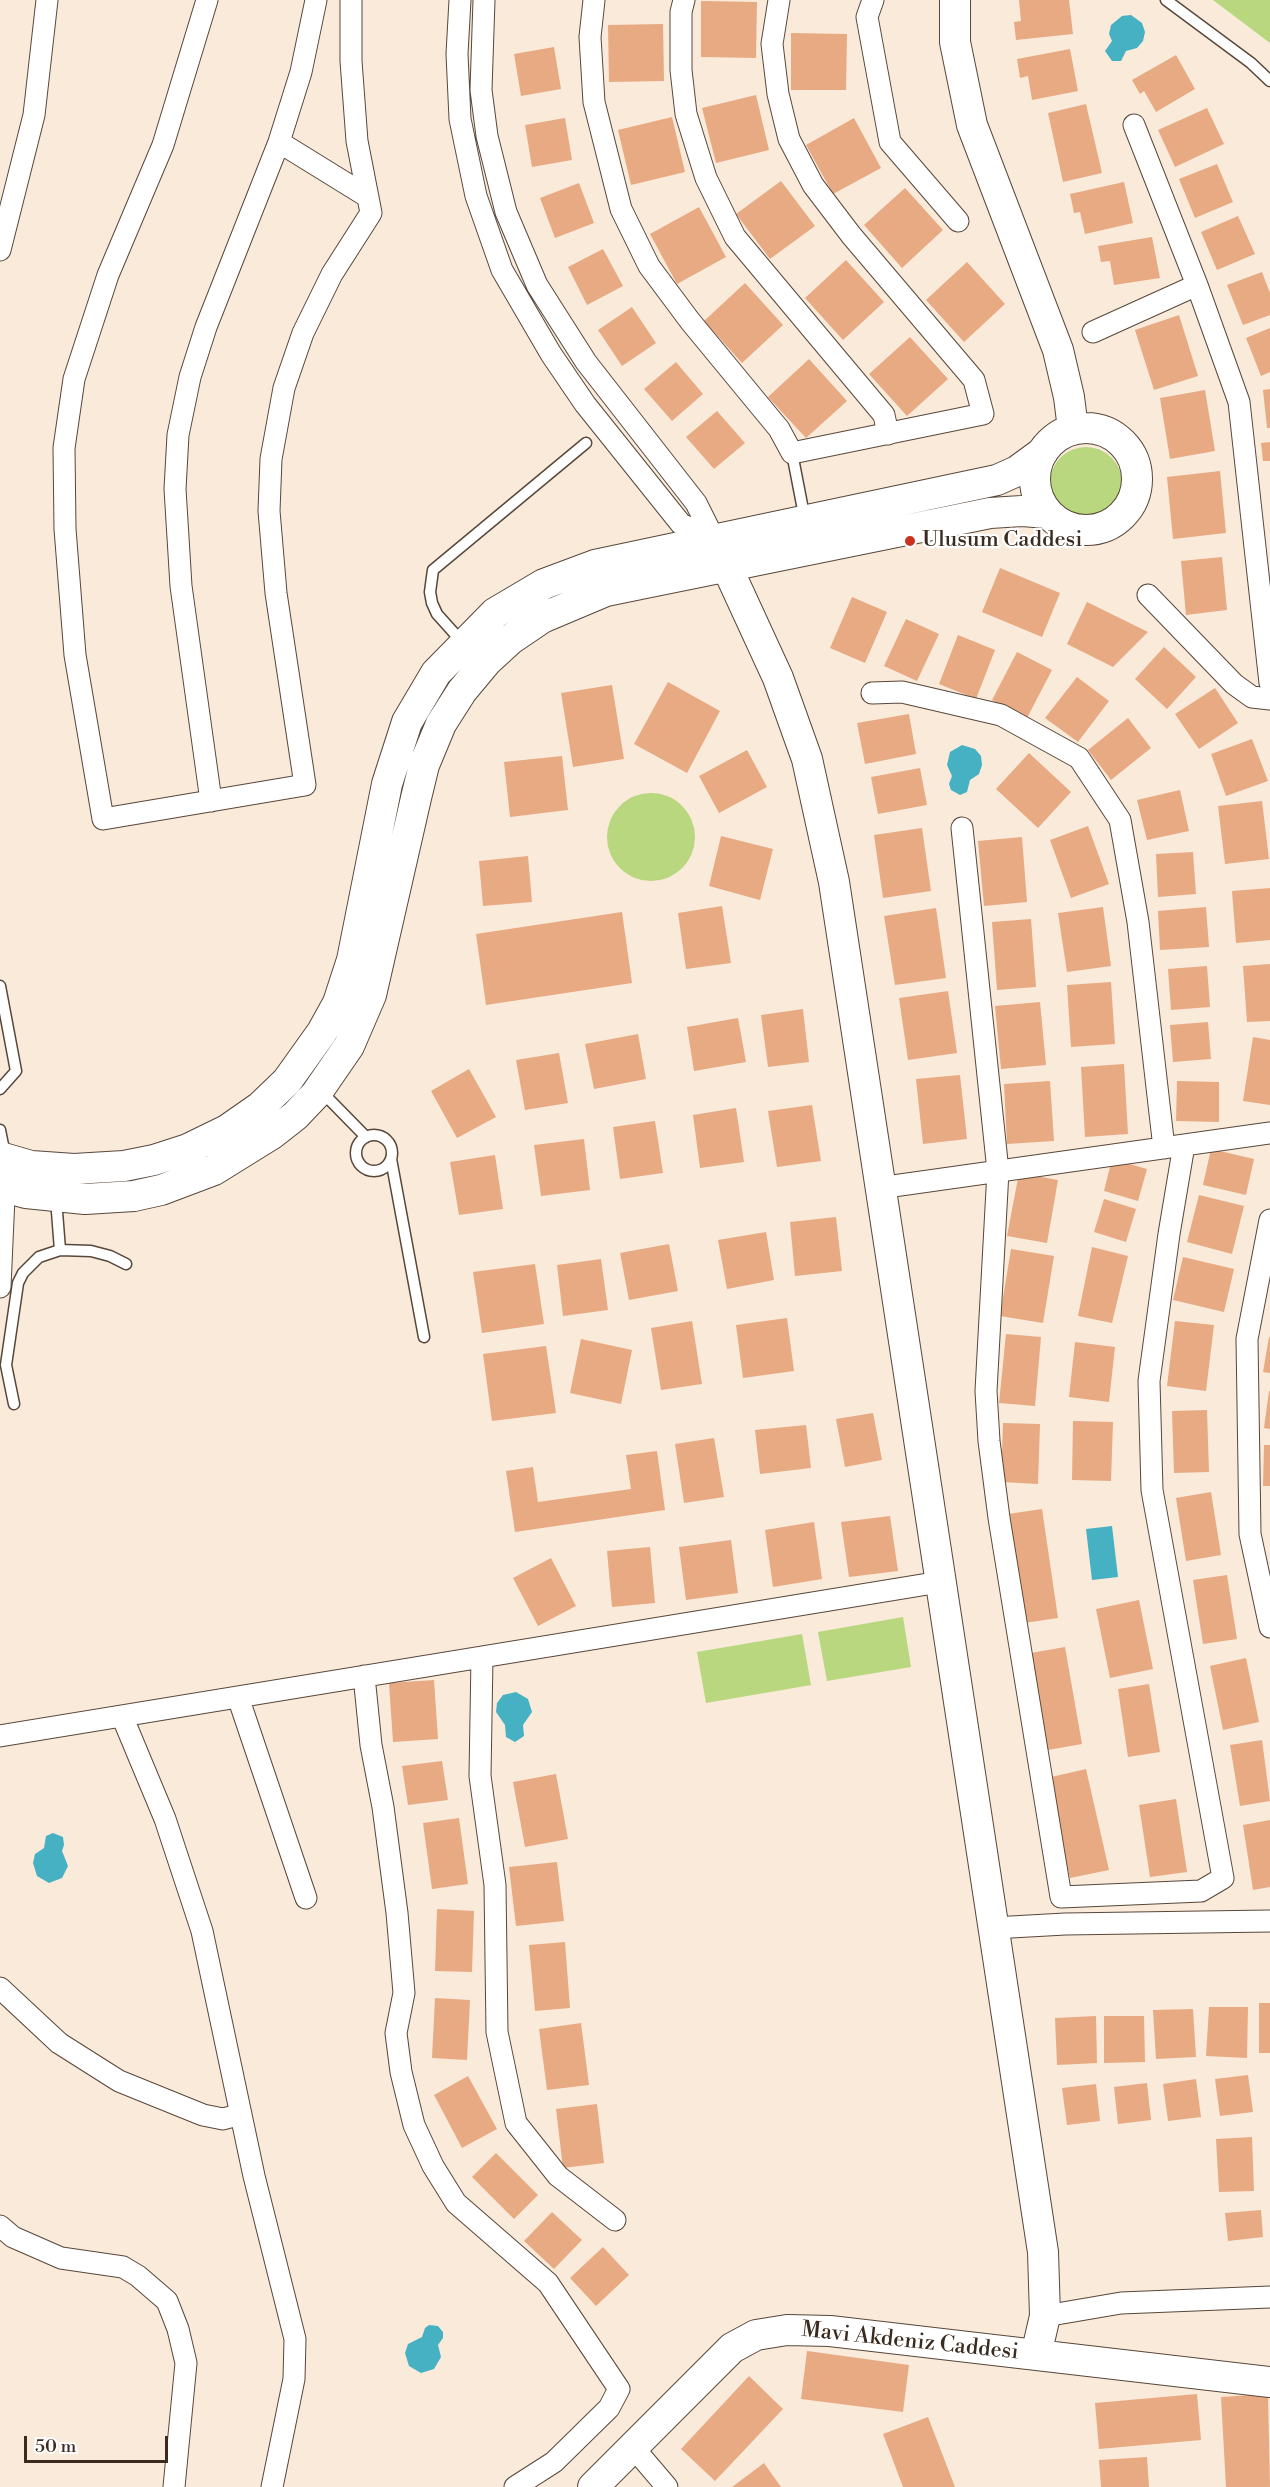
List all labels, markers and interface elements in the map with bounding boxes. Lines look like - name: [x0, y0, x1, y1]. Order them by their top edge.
- place label: Ulusum Caddesi: [922, 528, 1082, 554]
- marker: Ulusum Caddesi: [903, 534, 917, 548]
- street label: Mavi Akdeniz Caddesi: [800, 2317, 1020, 2367]
- scale bar: [27, 2424, 171, 2462]
- text: 50 m: [35, 2435, 76, 2458]

